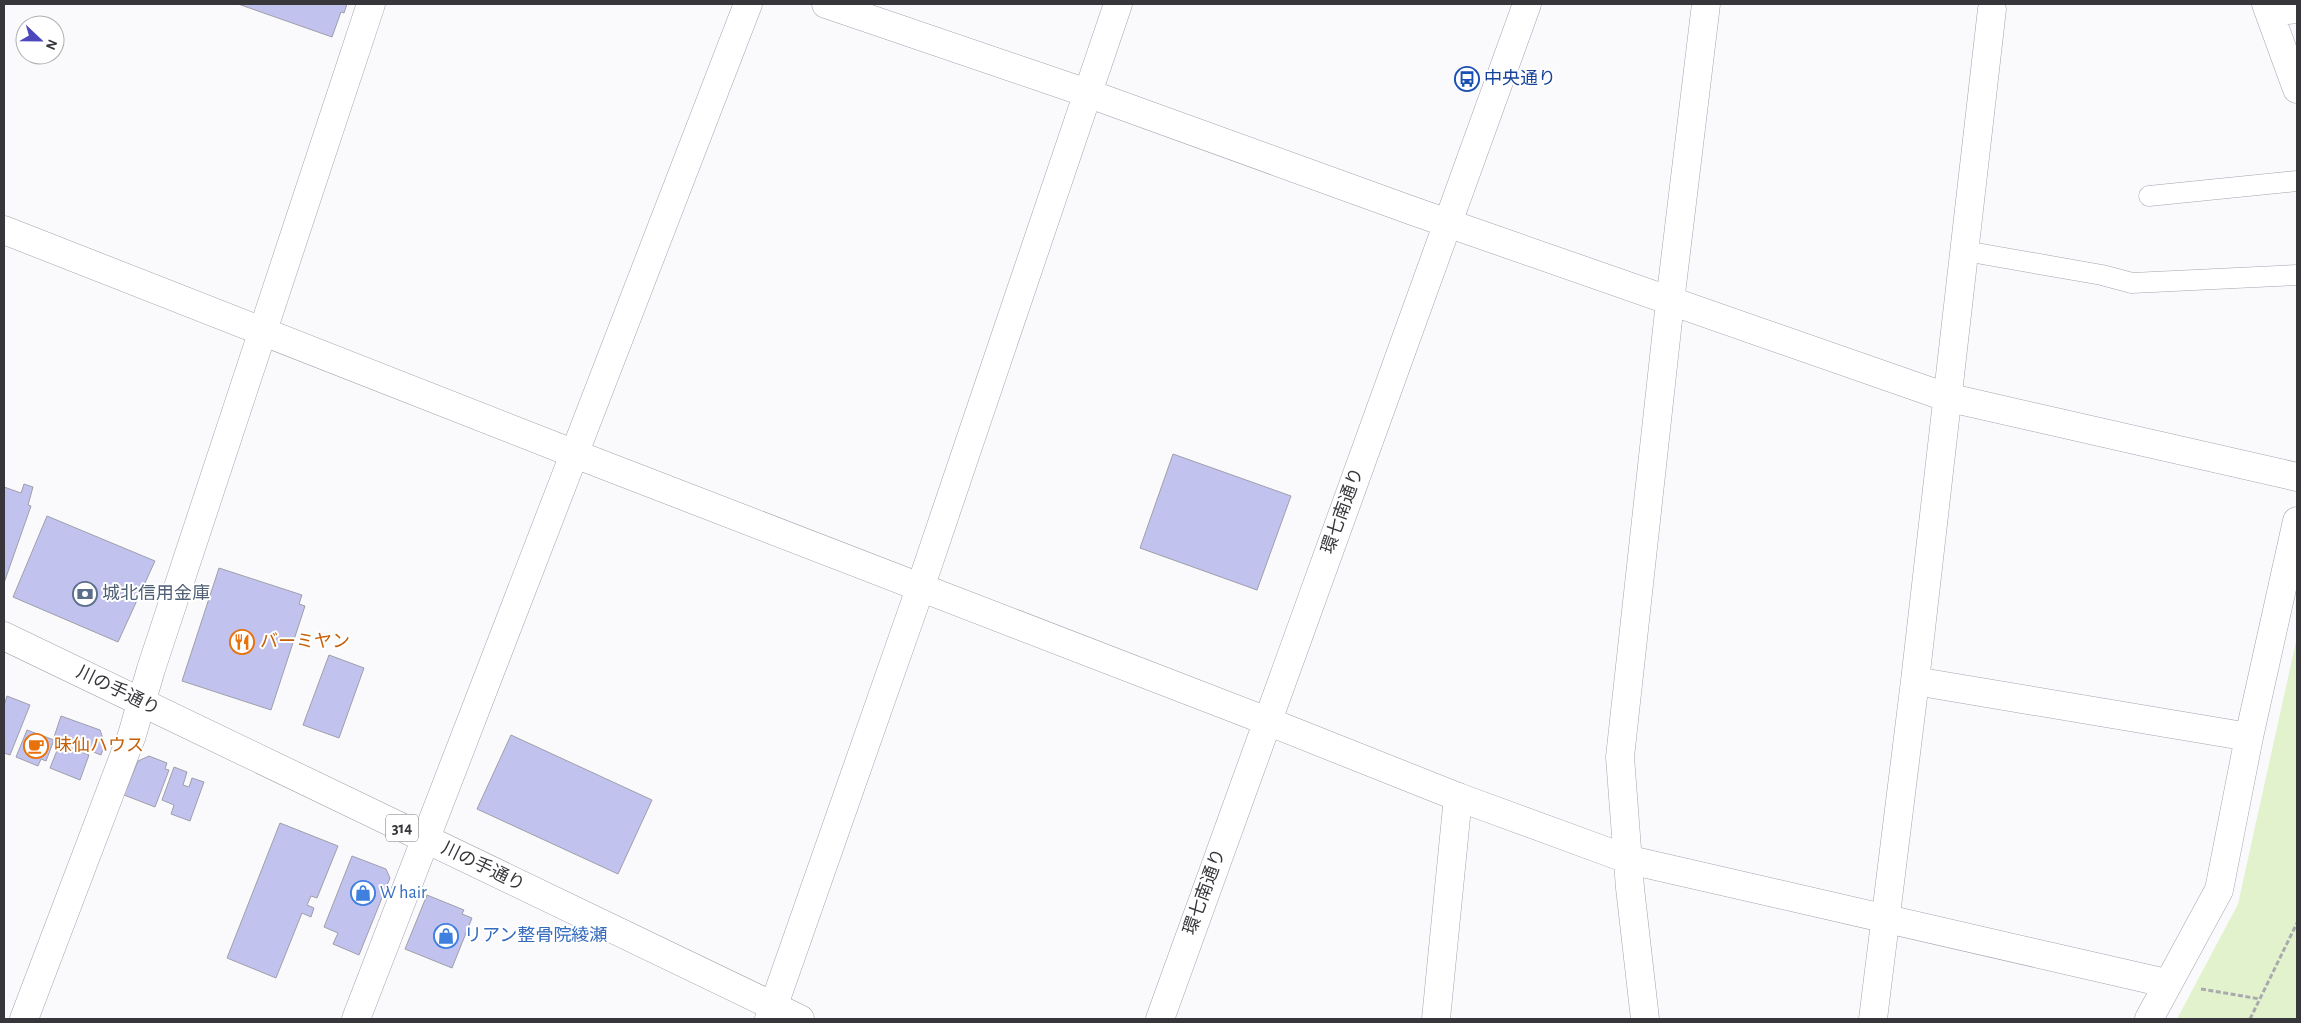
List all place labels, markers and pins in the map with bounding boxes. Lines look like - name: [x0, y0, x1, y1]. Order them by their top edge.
- bus stop icon: 中央通り: [1454, 66, 1480, 92]
- place label: 中央通り: [1484, 69, 1556, 88]
- bank icon: 城北信用金庫: [72, 581, 98, 607]
- place label: 城北信用金庫: [102, 583, 210, 603]
- restaurant icon: バーミヤン: [229, 629, 255, 655]
- place label: バーミヤン: [260, 632, 350, 651]
- cafe icon: 味仙ハウス: [23, 733, 49, 759]
- place label: 味仙ハウス: [54, 736, 144, 755]
- shop icon: W hair: [350, 880, 376, 906]
- place label: W hair: [380, 884, 427, 902]
- shop icon: リアン整骨院綾瀬: [433, 923, 459, 949]
- place label: リアン整骨院綾瀬: [464, 925, 607, 945]

